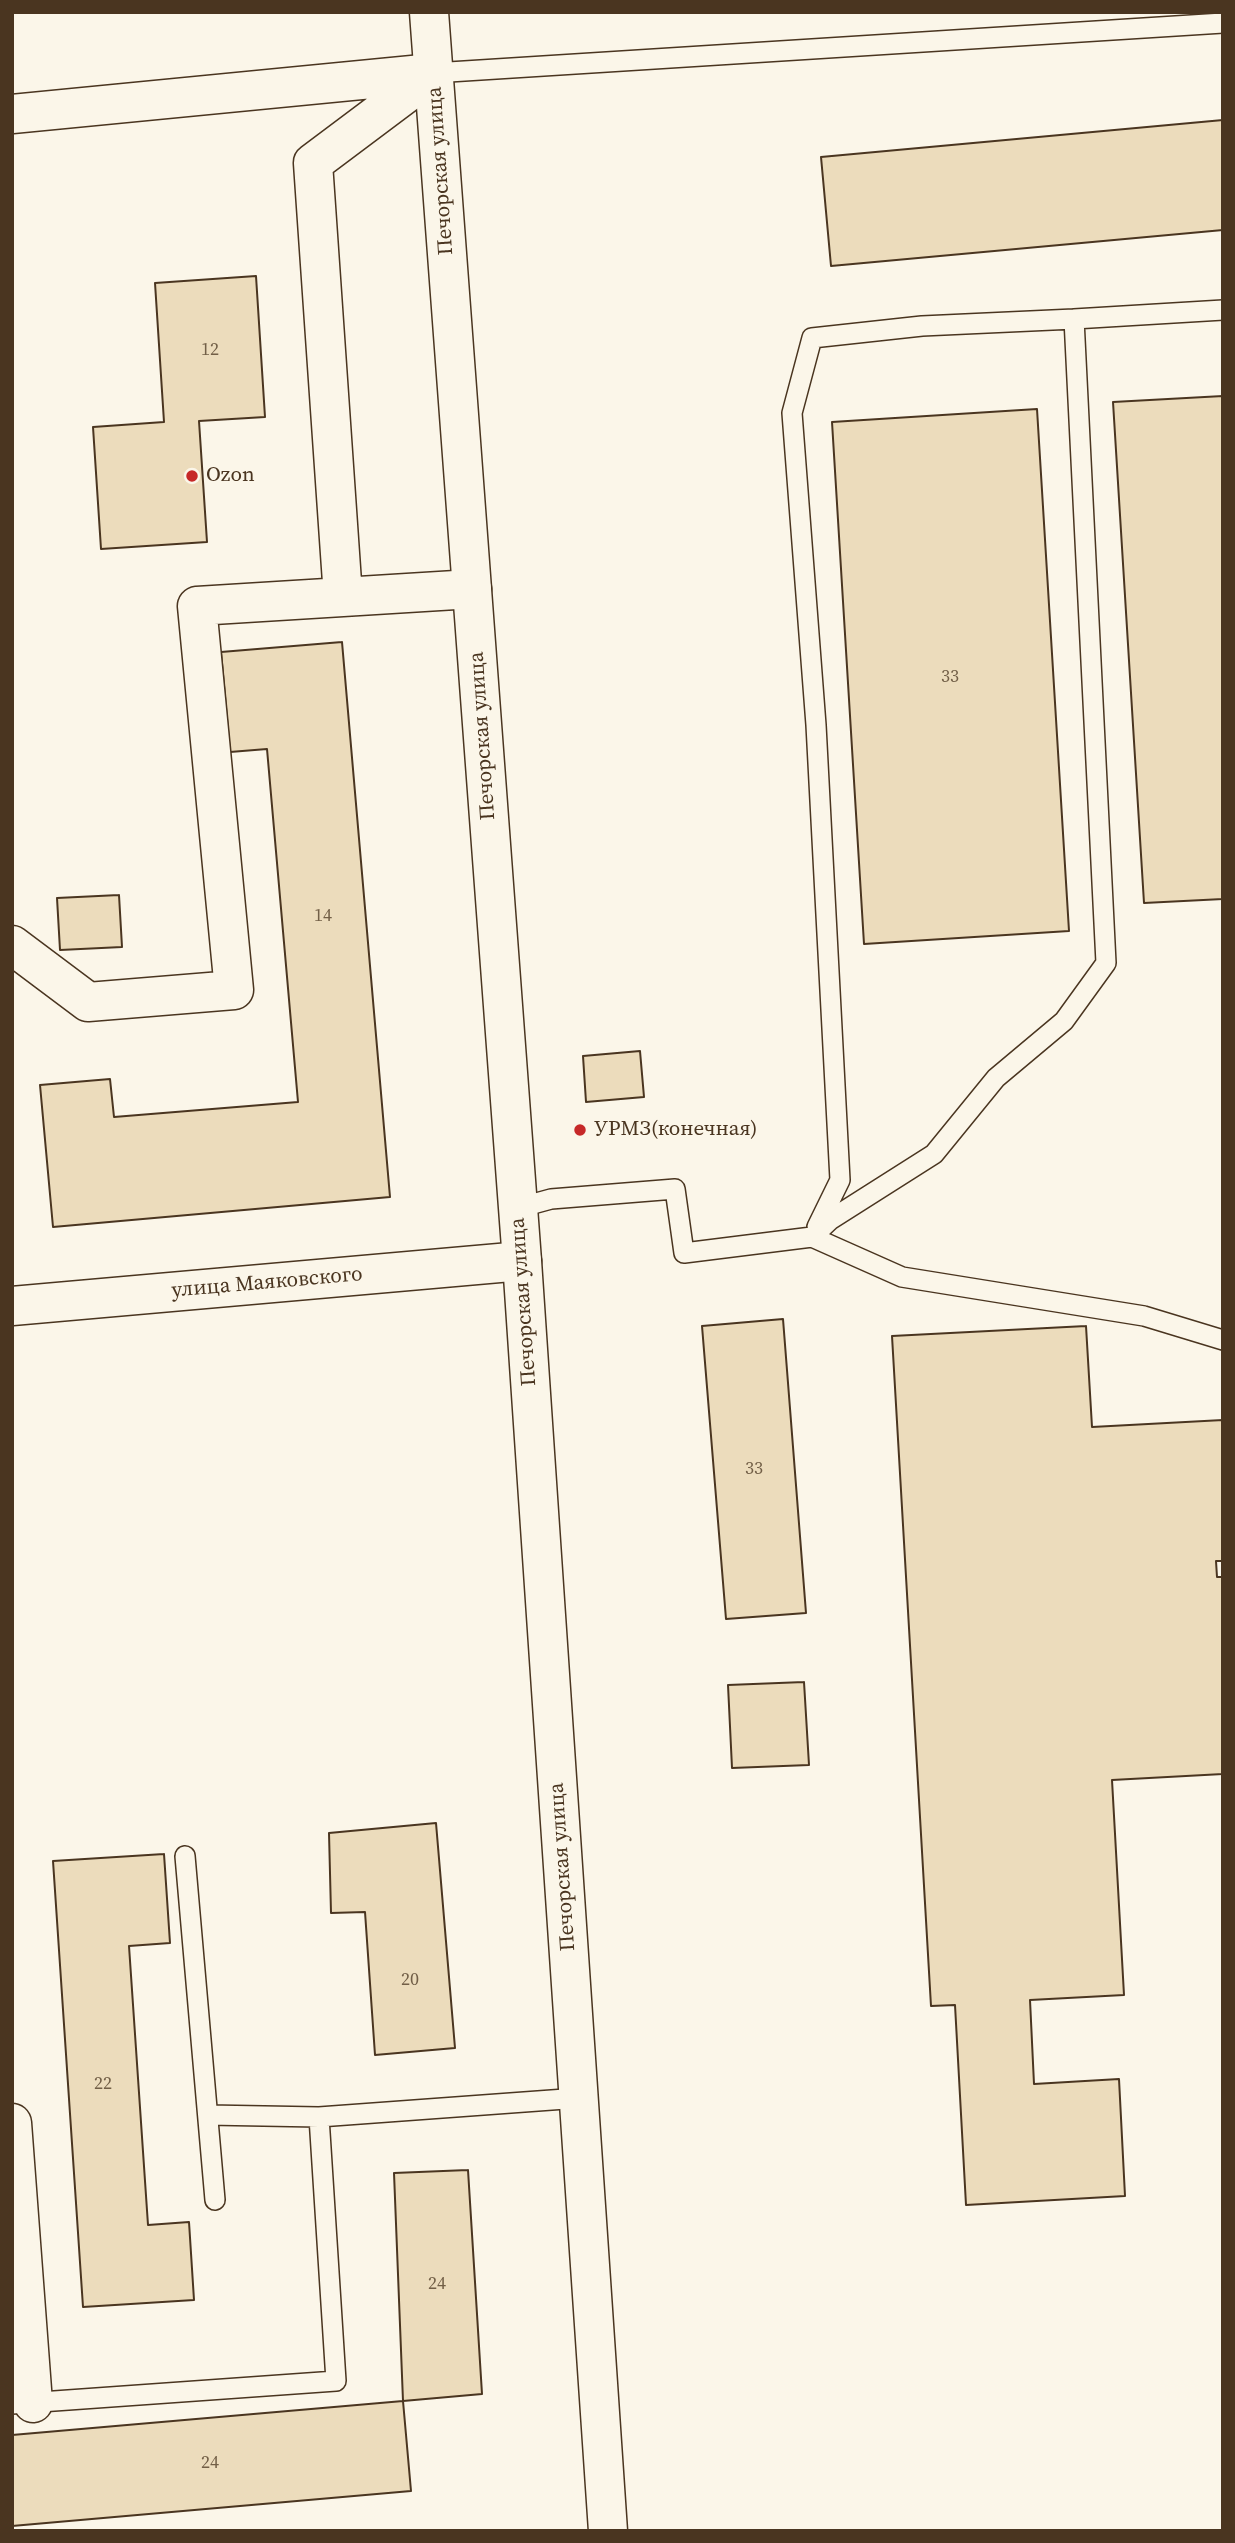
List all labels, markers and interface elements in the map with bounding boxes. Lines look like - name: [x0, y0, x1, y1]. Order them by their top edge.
- street label: Печорская улица: [423, 86, 459, 256]
- house number: 12: [201, 339, 219, 361]
- place label: Ozon: [206, 463, 255, 489]
- marker: Ozon: [184, 468, 200, 484]
- street label: Печорская улица: [465, 651, 501, 821]
- house number: 33: [941, 666, 959, 688]
- house number: 14: [314, 905, 332, 927]
- place label: УРМЗ(конечная): [594, 1117, 757, 1143]
- marker: УРМЗ(конечная): [572, 1122, 588, 1138]
- street label: Печорская улица: [506, 1217, 542, 1387]
- street label: улица Маяковского: [170, 1262, 364, 1304]
- house number: 33: [745, 1458, 763, 1480]
- street label: Печорская улица: [545, 1782, 581, 1952]
- house number: 20: [401, 1969, 419, 1991]
- house number: 22: [94, 2073, 112, 2095]
- house number: 24: [428, 2273, 446, 2295]
- house number: 24: [201, 2452, 219, 2474]

